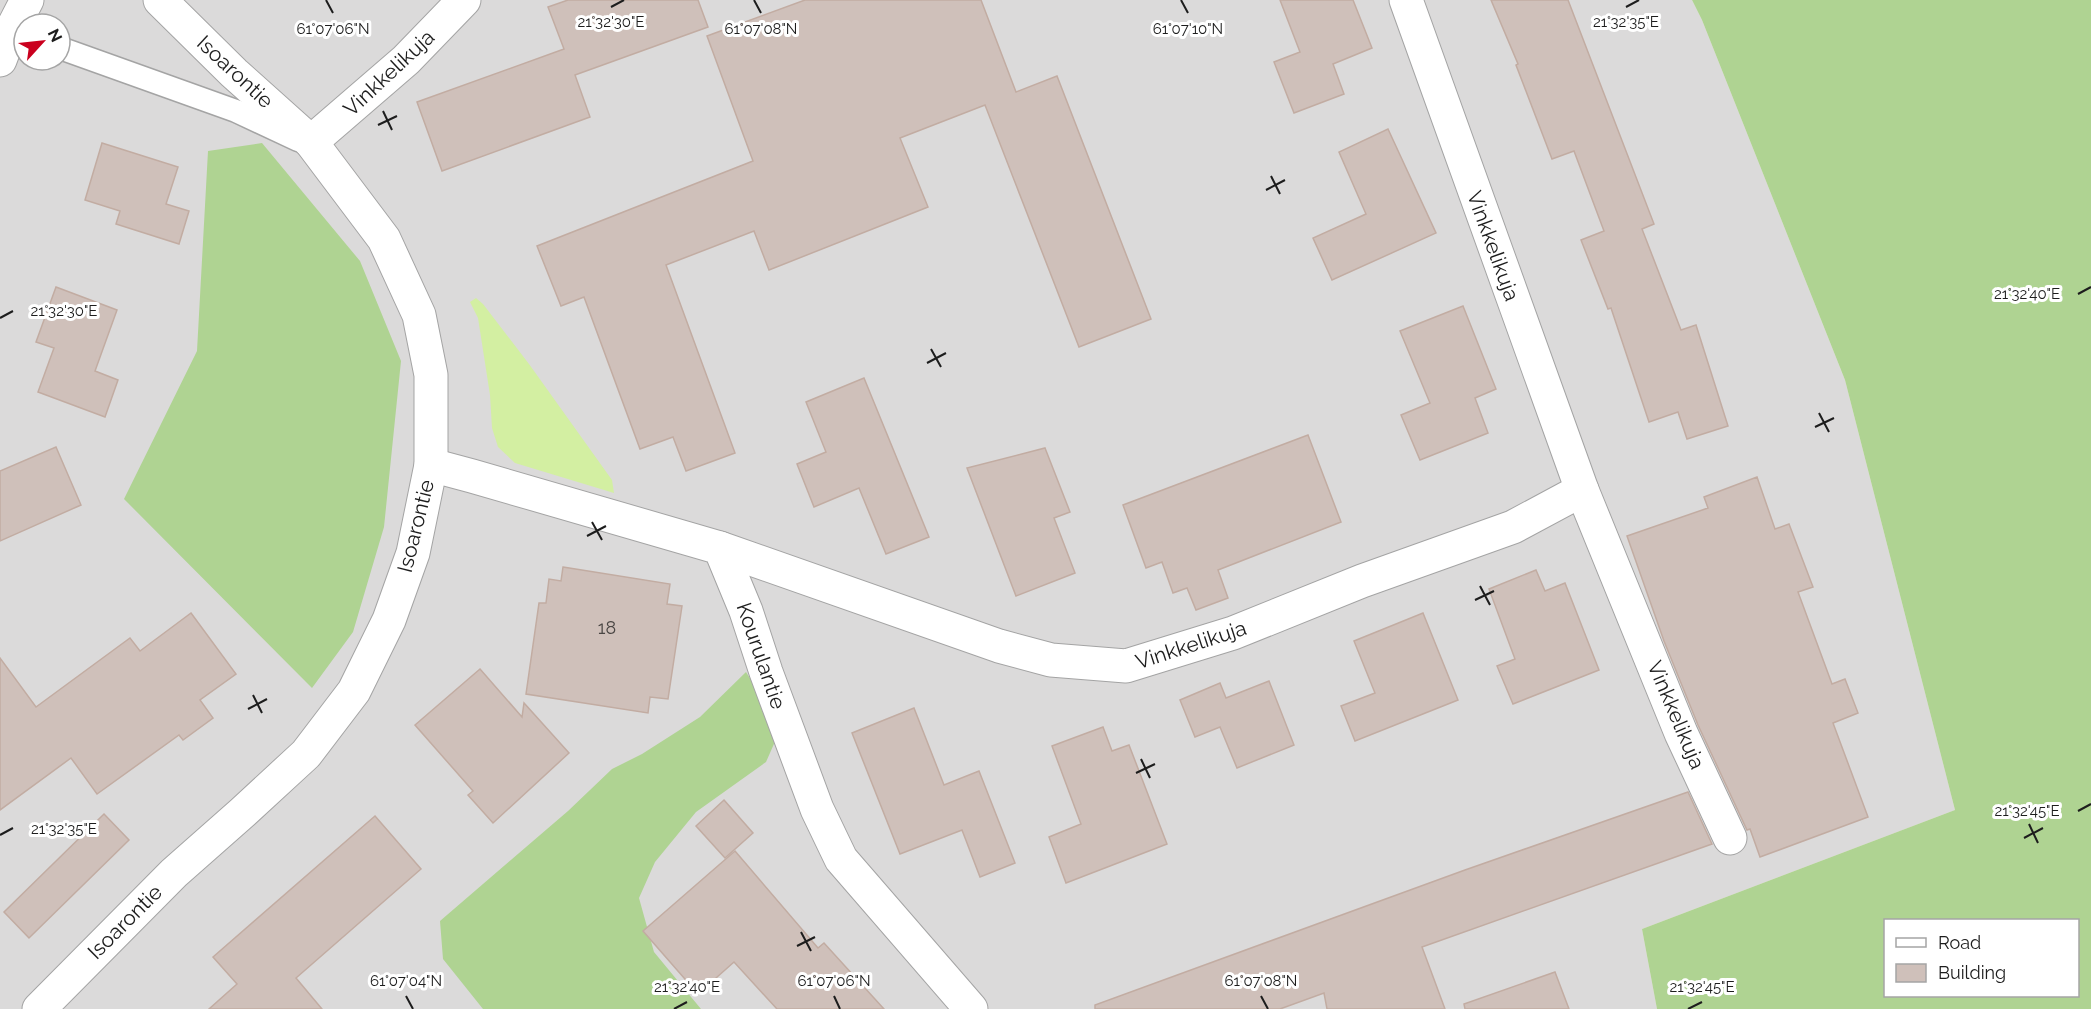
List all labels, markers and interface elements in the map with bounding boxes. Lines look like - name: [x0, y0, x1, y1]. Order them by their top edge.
- north arrow: [12, 12, 72, 72]
- text: 21°32'30"E: [578, 13, 644, 31]
- text: 21°32'35"E: [1593, 13, 1659, 31]
- text: 61°07'06"N: [296, 20, 370, 38]
- text: 61°07'08"N: [725, 20, 797, 38]
- text: 61°07'10"N: [1153, 20, 1223, 38]
- street label: Vinkkelikuja: [338, 24, 439, 121]
- text: N: [44, 26, 66, 45]
- street label: Isoarontie: [192, 30, 279, 113]
- street label: Vinkkelikuja: [1462, 187, 1525, 304]
- text: 21°32'40"E: [1994, 285, 2060, 303]
- text: 21°32'30"E: [31, 302, 97, 320]
- street label: Isoarontie: [392, 477, 439, 575]
- street label: Kourulantie: [732, 599, 791, 712]
- street label: Vinkkelikuja: [1132, 615, 1249, 674]
- house number: 18: [598, 617, 616, 638]
- street label: Vinkkelikuja: [1642, 657, 1710, 773]
- text: 21°32'45"E: [1994, 802, 2060, 820]
- text: 21°32'35"E: [31, 820, 97, 838]
- street label: Isoarontie: [82, 879, 167, 964]
- legend: [1884, 919, 2079, 997]
- text: Road: [1938, 932, 1981, 953]
- text: Building: [1938, 962, 2006, 983]
- text: 61°07'04"N: [370, 972, 442, 990]
- text: 61°07'06"N: [797, 972, 871, 990]
- text: 61°07'08"N: [1225, 972, 1297, 990]
- text: 21°32'40"E: [654, 978, 720, 996]
- text: 21°32'45"E: [1669, 978, 1735, 996]

